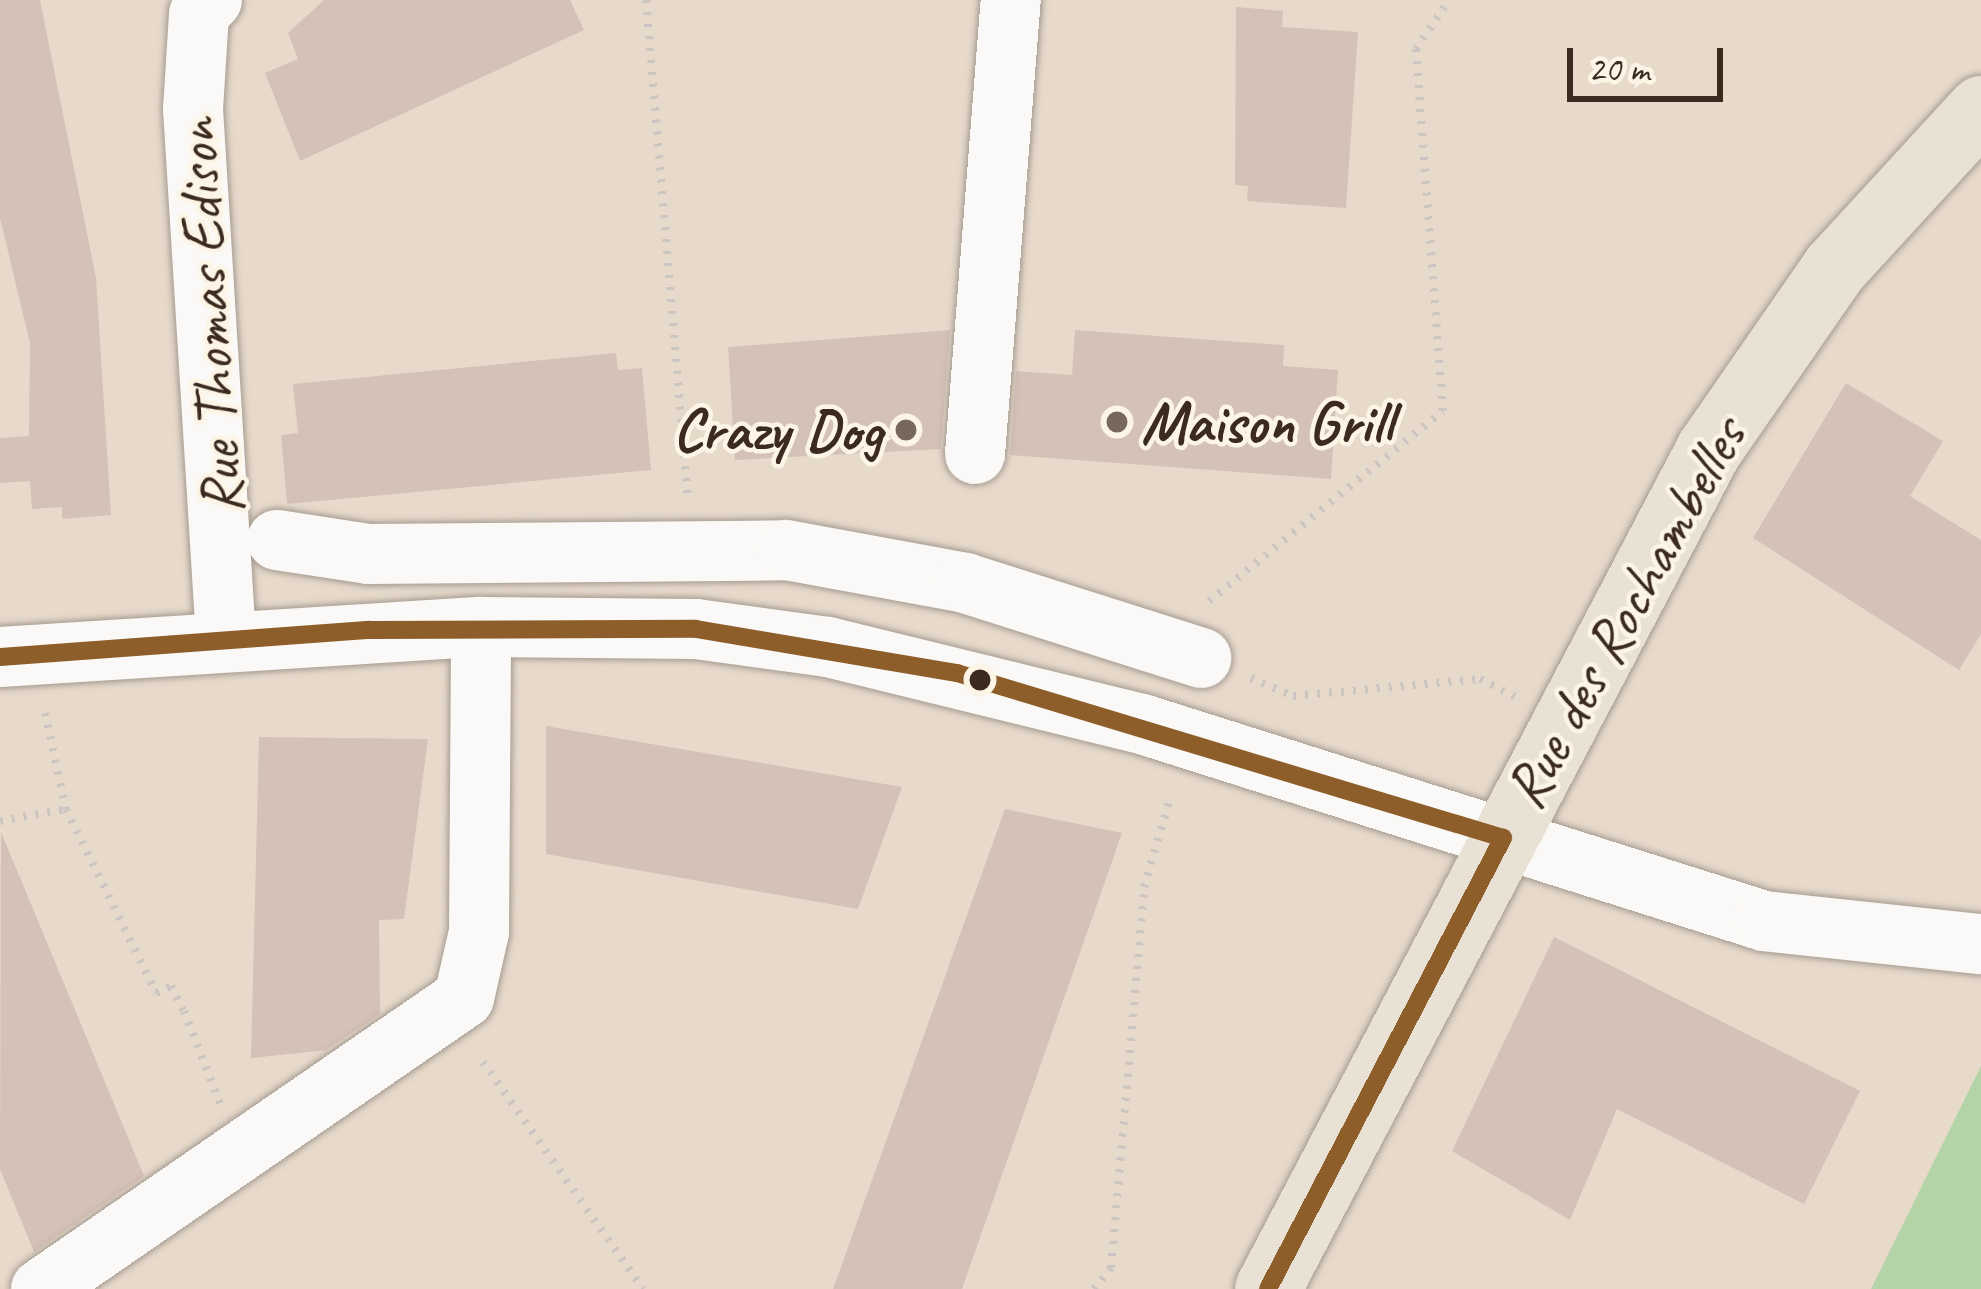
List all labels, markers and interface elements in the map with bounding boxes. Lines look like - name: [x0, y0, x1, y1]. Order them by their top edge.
- scale bar: [1573, 24, 1729, 98]
- text: 20 m: [1588, 46, 1649, 92]
- street label: Rue Thomas Edison: [159, 117, 259, 517]
- place label: Maison Grill: [1141, 386, 1393, 458]
- place label: Crazy Dog: [672, 394, 882, 466]
- street label: Rue des Rochambelles: [1489, 408, 1761, 818]
- marker: Maison Grill: [1104, 409, 1130, 435]
- marker: Crazy Dog: [893, 417, 919, 443]
- unlabelled marker: [969, 669, 991, 691]

